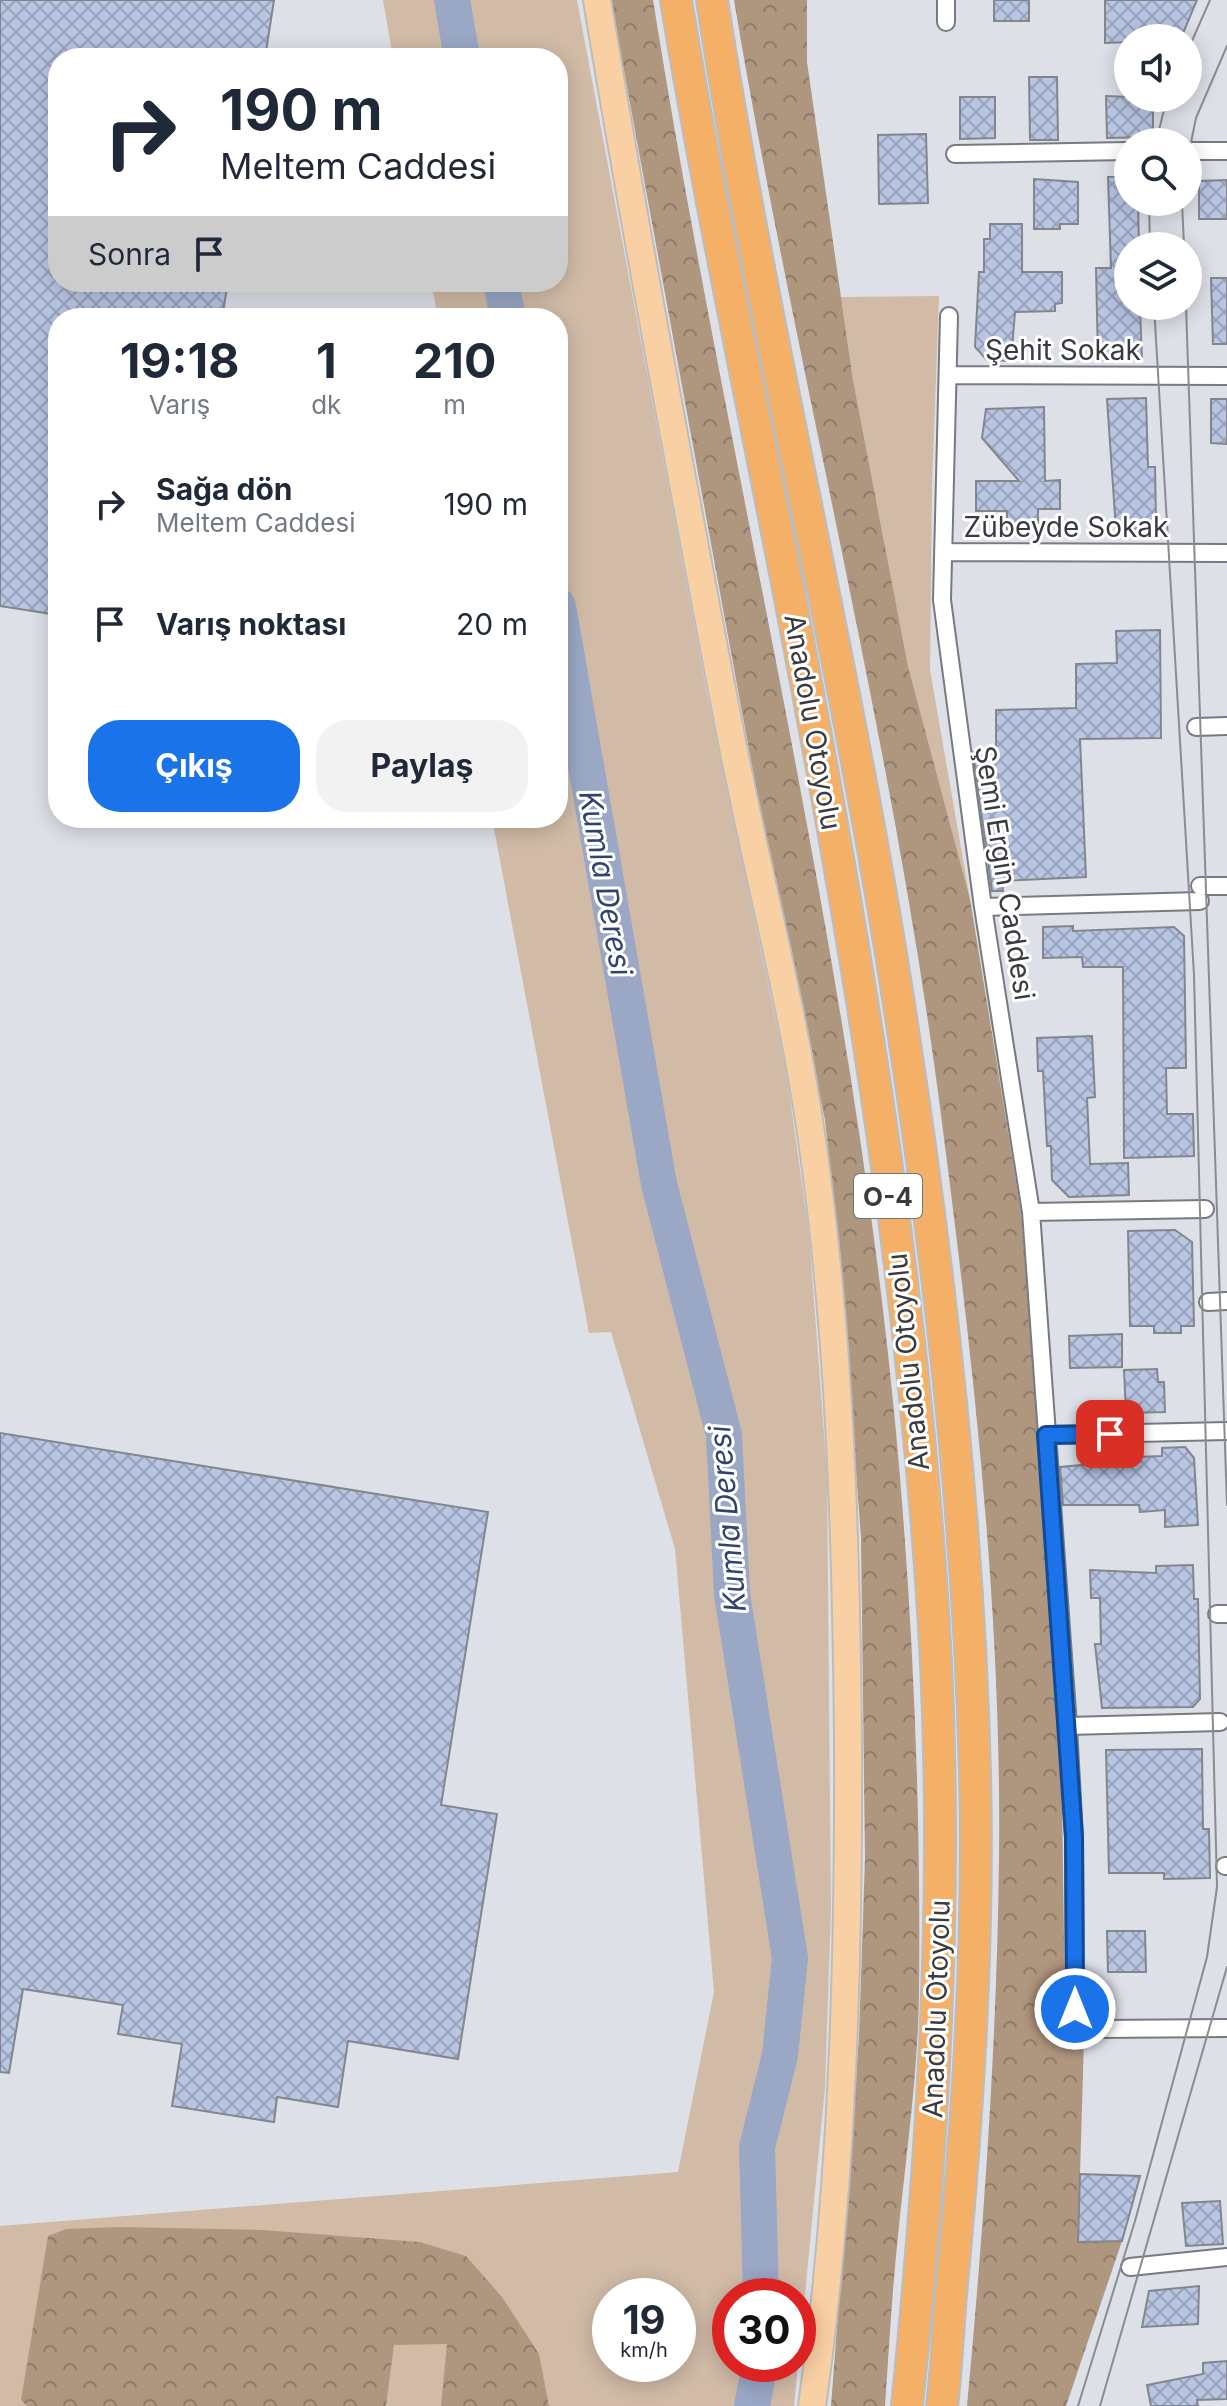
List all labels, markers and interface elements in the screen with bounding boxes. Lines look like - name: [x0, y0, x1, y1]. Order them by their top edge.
- map controls: [1114, 24, 1202, 320]
- button: sound: [1114, 24, 1202, 112]
- text: 190 m: [220, 76, 383, 144]
- icon: right: [88, 80, 192, 184]
- button: search: [1114, 128, 1202, 216]
- text: Meltem Caddesi: [220, 144, 496, 188]
- icon: arrive: [187, 232, 231, 276]
- button: layers: [1114, 232, 1202, 320]
- text: Sonra: [88, 236, 171, 272]
- text: 19:18: [120, 331, 240, 390]
- text: 1: [316, 331, 337, 390]
- text: 210: [413, 331, 496, 390]
- street label: Şehit Sokak: [985, 333, 1141, 367]
- text: Varış: [149, 389, 210, 420]
- text: dk: [311, 389, 341, 420]
- text: m: [443, 389, 466, 420]
- text: Sağa dön: [156, 471, 293, 507]
- icon: right: [88, 482, 132, 526]
- text: 190 m: [444, 486, 528, 522]
- text: Meltem Caddesi: [156, 507, 355, 538]
- street label: Zübeyde Sokak: [964, 510, 1168, 544]
- icon: arrive: [88, 602, 132, 646]
- text: Varış noktası: [156, 606, 346, 642]
- text: 20 m: [456, 606, 528, 642]
- street label: Anadolu Otoyolu: [777, 611, 849, 833]
- button: Çıkış: [88, 720, 300, 812]
- button: Paylaş: [316, 720, 528, 812]
- street label: Şemi Ergin Caddesi: [968, 743, 1042, 1003]
- water label: Kumla Deresi: [572, 788, 640, 979]
- road number: O-4: [854, 1174, 922, 1218]
- street label: Anadolu Otoyolu: [880, 1252, 936, 1472]
- pin: [1076, 1400, 1144, 1468]
- icon: arrive: [1088, 1412, 1132, 1456]
- water label: Kumla Deresi: [701, 1423, 753, 1614]
- street label: Anadolu Otoyolu: [915, 1899, 957, 2119]
- position arrow: [1033, 1967, 1117, 2051]
- speed limit sign: 30: [712, 2278, 816, 2382]
- text: 19: [622, 2295, 666, 2344]
- text: km/h: [620, 2338, 668, 2362]

